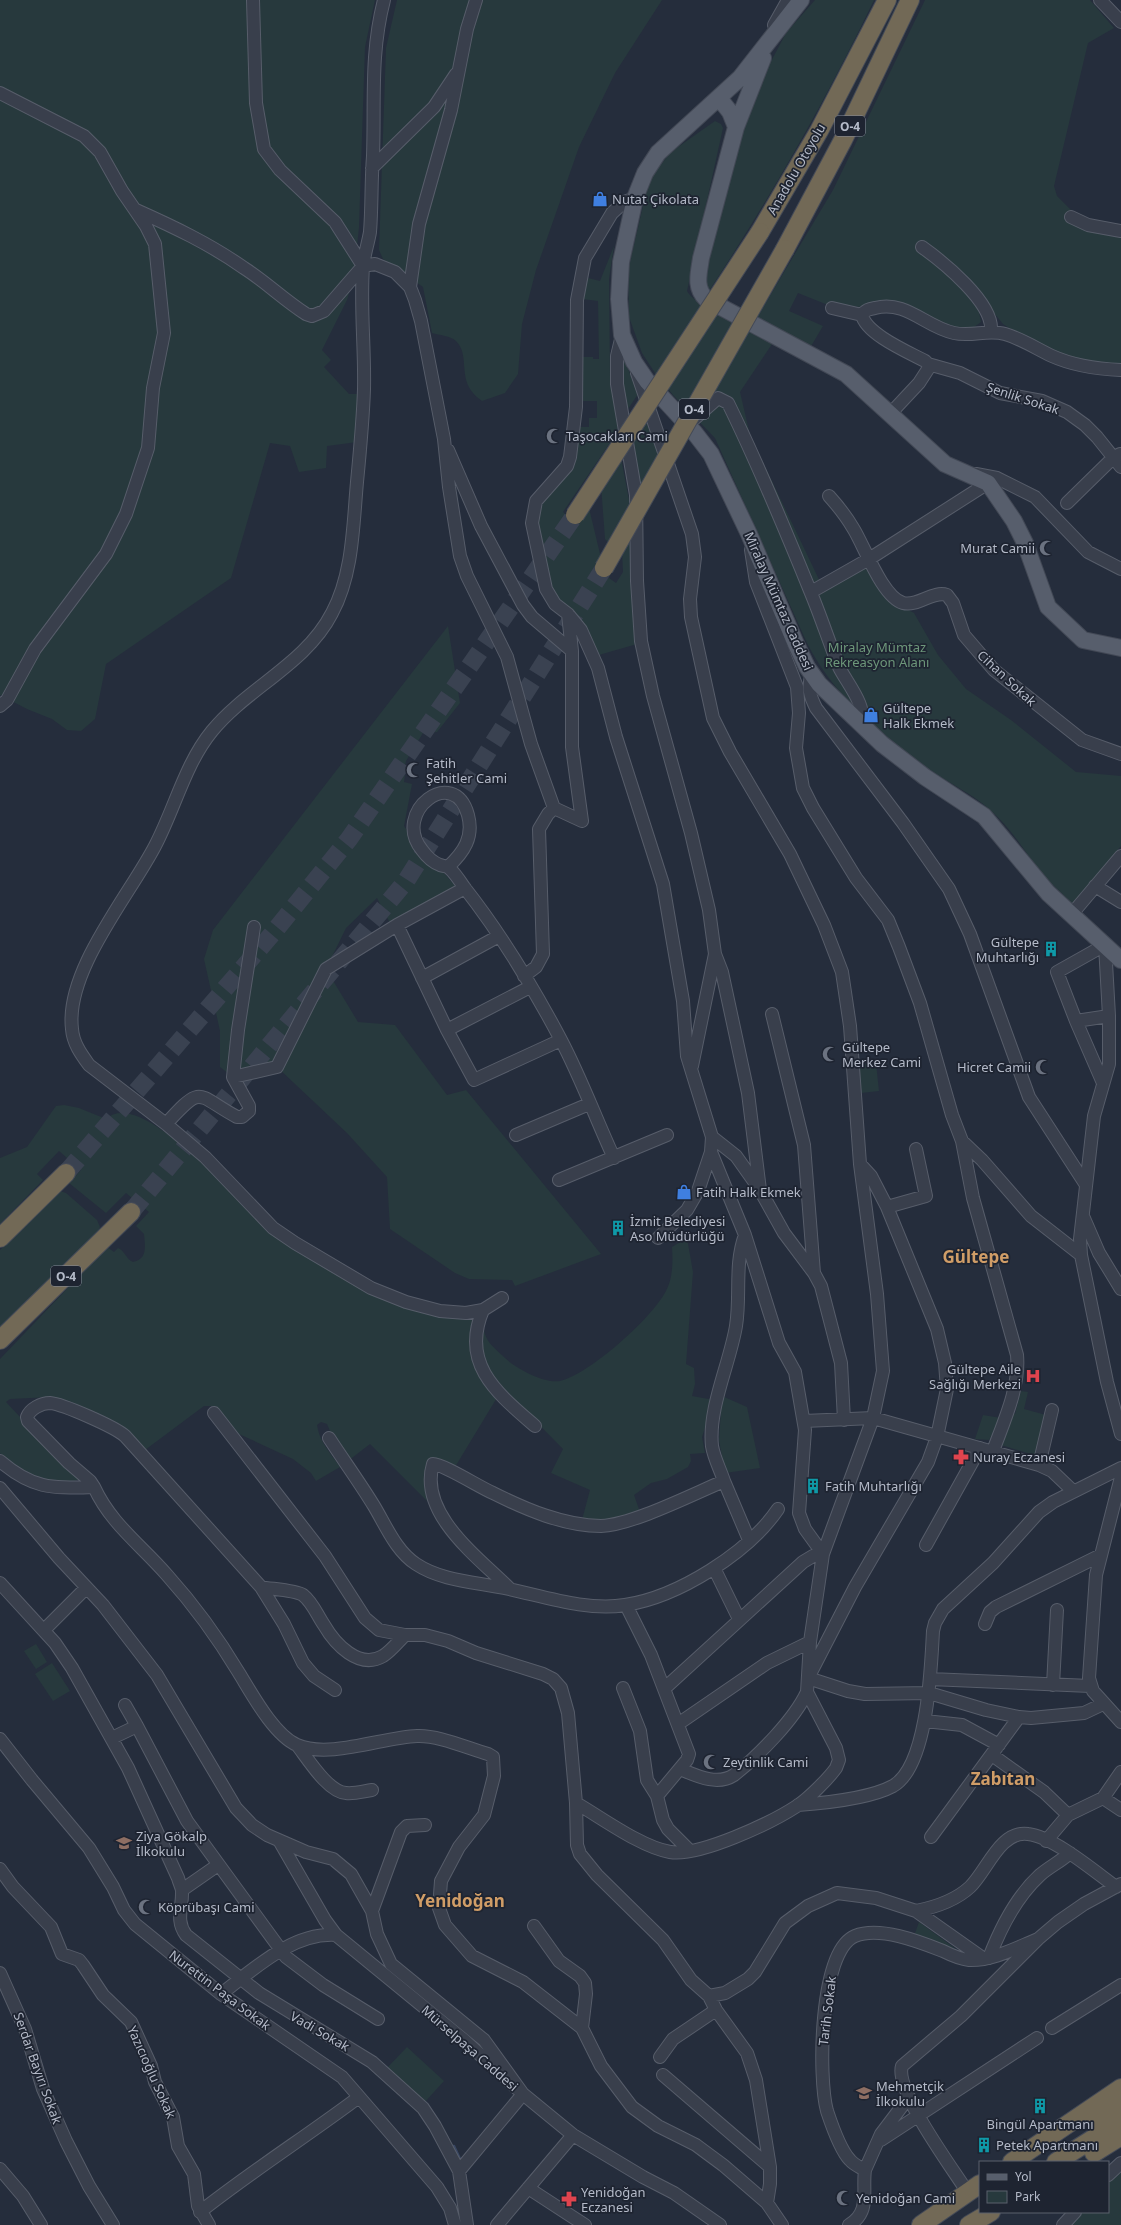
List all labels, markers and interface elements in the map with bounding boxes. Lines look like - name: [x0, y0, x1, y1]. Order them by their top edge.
- road number: O-4: [835, 116, 865, 136]
- street label: Anadolu Otoyolu: [763, 120, 829, 218]
- shop icon: Nutat Çikolata: [591, 190, 609, 208]
- place label: Nutat Çikolata: [612, 190, 699, 208]
- street label: Şenlik Sokak: [984, 378, 1062, 418]
- road number: O-4: [679, 399, 709, 419]
- mosque icon: Taşocakları Cami: [545, 427, 563, 445]
- place label: Taşocakları Cami: [566, 427, 668, 445]
- street label: Miralay Mümtaz Caddesi: [740, 529, 818, 673]
- place label: Murat Camii: [960, 539, 1035, 557]
- mosque icon: Murat Camii: [1038, 539, 1056, 557]
- park label: Miralay Mümtaz Rekreasyon Alanı: [825, 638, 929, 671]
- street label: Cihan Sokak: [974, 646, 1040, 710]
- place label: Gültepe Halk Ekmek: [883, 699, 954, 732]
- shop icon: Gültepe Halk Ekmek: [862, 706, 880, 724]
- place label: Fatih Şehitler Cami: [426, 754, 507, 787]
- mosque icon: Fatih Şehitler Cami: [405, 761, 423, 779]
- place label: Gültepe Muhtarlığı: [976, 933, 1039, 966]
- building icon: Gültepe Muhtarlığı: [1042, 940, 1060, 958]
- place label: Gültepe Merkez Cami: [842, 1038, 921, 1071]
- mosque icon: Gültepe Merkez Cami: [821, 1045, 839, 1063]
- place label: Hicret Camii: [957, 1058, 1031, 1076]
- mosque icon: Hicret Camii: [1034, 1058, 1052, 1076]
- shop icon: Fatih Halk Ekmek: [675, 1183, 693, 1201]
- place label: Fatih Halk Ekmek: [696, 1183, 801, 1201]
- place label: İzmit Belediyesi Aso Müdürlüğü: [630, 1212, 725, 1245]
- building icon: İzmit Belediyesi Aso Müdürlüğü: [609, 1219, 627, 1237]
- district label: Gültepe: [943, 1245, 1009, 1268]
- road number: O-4: [51, 1266, 81, 1286]
- place label: Gültepe Aile Sağlığı Merkezi: [929, 1360, 1021, 1393]
- hospital icon: Gültepe Aile Sağlığı Merkezi: [1024, 1367, 1042, 1385]
- pharmacy icon: Nuray Eczanesi: [952, 1448, 970, 1466]
- place label: Nuray Eczanesi: [973, 1448, 1065, 1466]
- building icon: Fatih Muhtarlığı: [804, 1477, 822, 1495]
- place label: Fatih Muhtarlığı: [825, 1477, 922, 1495]
- mosque icon: Zeytinlik Cami: [702, 1753, 720, 1771]
- place label: Zeytinlik Cami: [723, 1753, 808, 1771]
- district label: Zabıtan: [971, 1767, 1035, 1790]
- place label: Ziya Gökalp İlkokulu: [136, 1827, 207, 1860]
- school or university icon: Ziya Gökalp İlkokulu: [115, 1834, 133, 1852]
- district label: Yenidoğan: [415, 1889, 505, 1912]
- mosque icon: Köprübaşı Cami: [137, 1898, 155, 1916]
- place label: Köprübaşı Cami: [158, 1898, 255, 1916]
- street label: Nurettin Paşa Sokak: [166, 1946, 274, 2034]
- street label: Tarih Sokak: [814, 1975, 840, 2047]
- street label: Mürselpaşa Caddesi: [418, 2001, 522, 2095]
- street label: Vadi Sokak: [287, 2007, 353, 2055]
- street label: Serdar Bayırı Sokak: [9, 2010, 67, 2126]
- street label: Yazıcıoğlu Sokak: [123, 2023, 181, 2121]
- place label: Mehmetçik İlkokulu: [876, 2077, 944, 2110]
- school or university icon: Mehmetçik İlkokulu: [855, 2084, 873, 2102]
- building icon: Bingül Apartmanı: [1031, 2097, 1049, 2115]
- place label: Bingül Apartmanı: [986, 2115, 1094, 2133]
- building icon: Petek Apartmanı: [975, 2136, 993, 2154]
- place label: Petek Apartmanı: [996, 2136, 1098, 2154]
- legend: [979, 2161, 1109, 2213]
- text: Yol: [1015, 2168, 1032, 2185]
- place label: Yenidoğan Eczanesi: [581, 2183, 646, 2216]
- text: Park: [1015, 2188, 1041, 2205]
- mosque icon: Yenidoğan Cami: [835, 2189, 853, 2207]
- place label: Yenidoğan Cami: [856, 2189, 955, 2207]
- pharmacy icon: Yenidoğan Eczanesi: [560, 2190, 578, 2208]

